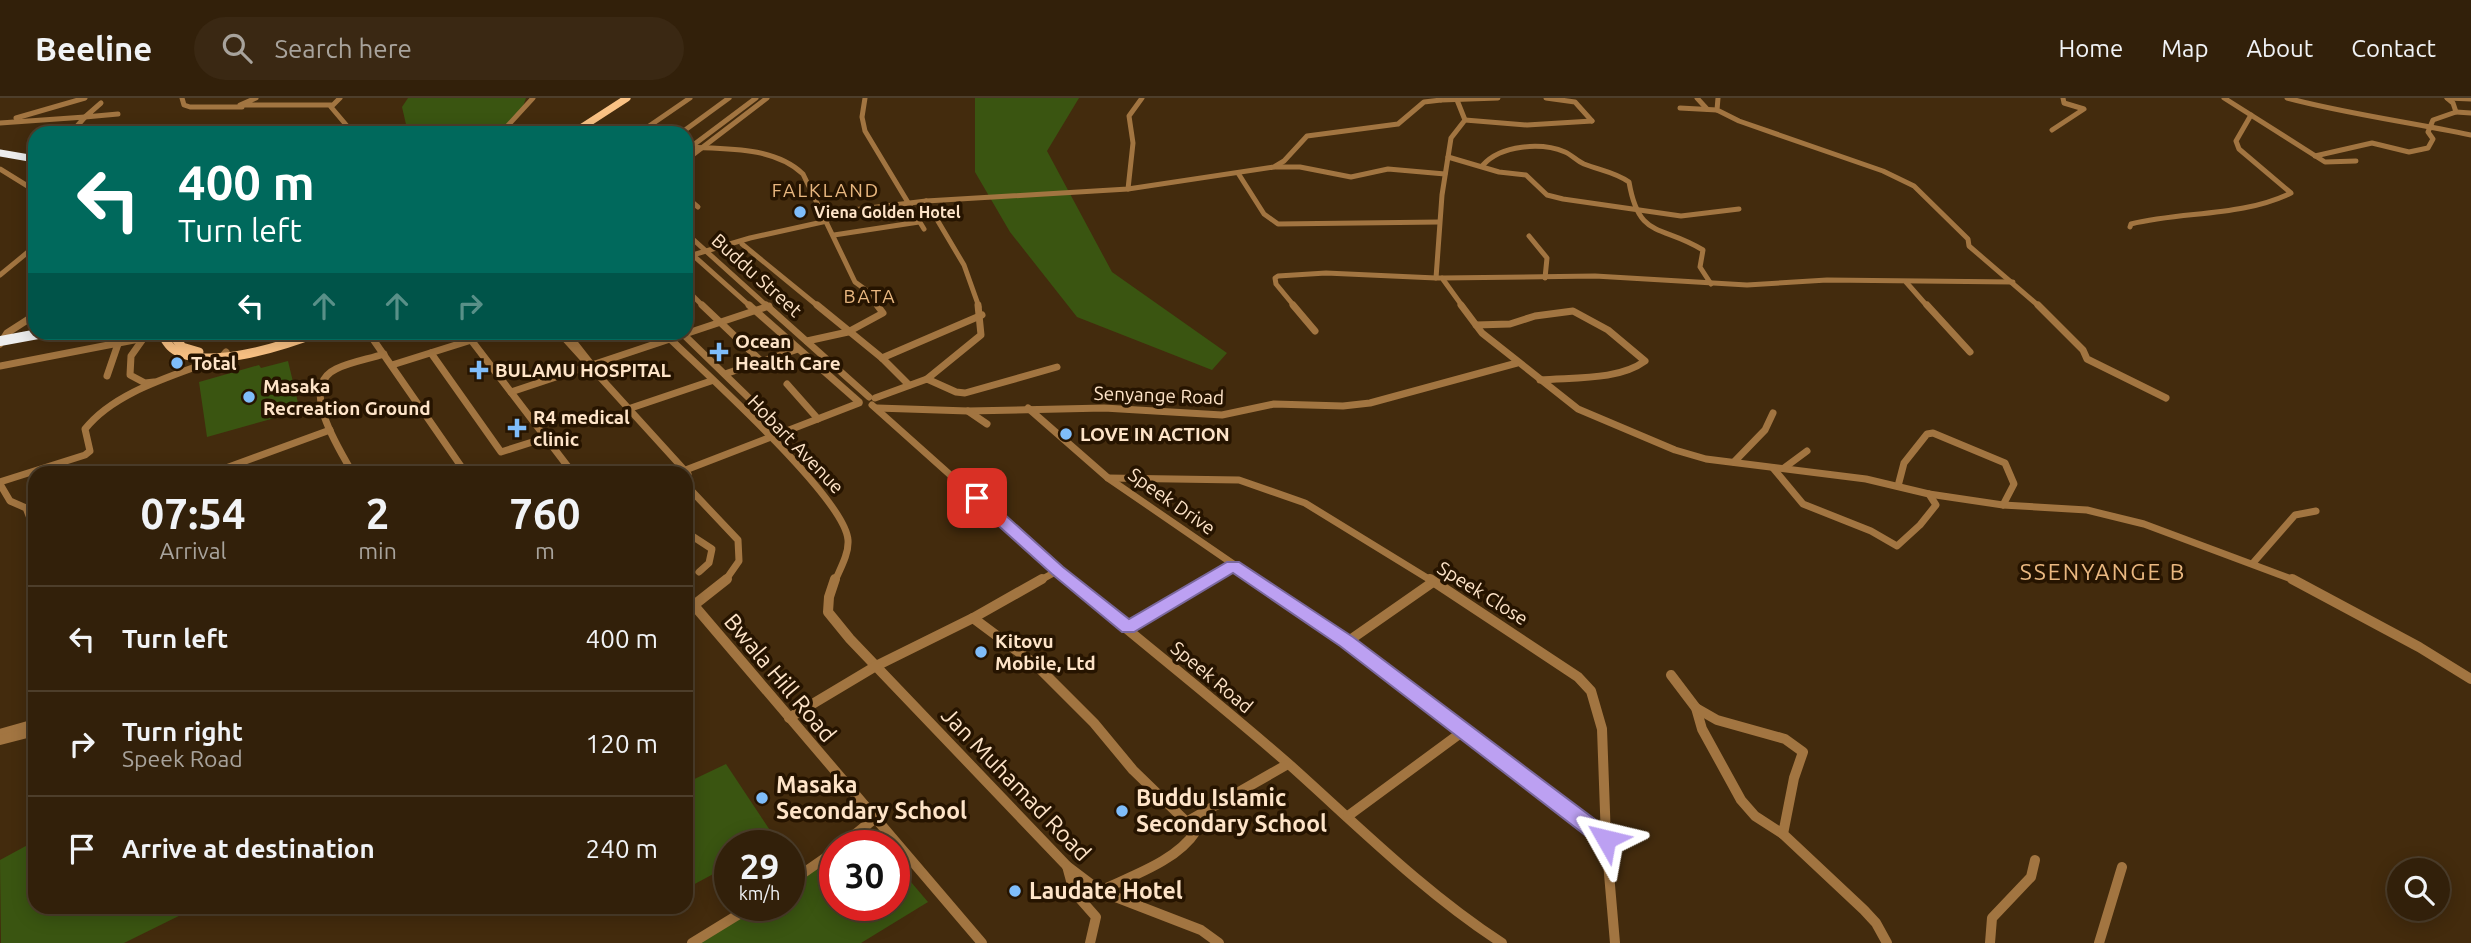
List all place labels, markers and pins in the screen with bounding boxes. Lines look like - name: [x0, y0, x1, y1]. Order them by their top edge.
- place label: Viena Golden Hotel: [814, 203, 961, 221]
- marker: Viena Golden Hotel: [792, 204, 808, 220]
- place label: Ocean Health Care: [735, 330, 841, 374]
- marker: Ocean Health Care: [709, 342, 729, 362]
- place label: Total: [191, 352, 237, 374]
- marker: Total: [169, 355, 185, 371]
- place label: BULAMU HOSPITAL: [495, 359, 672, 381]
- marker: BULAMU HOSPITAL: [469, 360, 489, 380]
- place label: Masaka Recreation Ground: [263, 375, 431, 419]
- marker: Masaka Recreation Ground: [241, 389, 257, 405]
- place label: R4 medical clinic: [533, 406, 630, 450]
- marker: R4 medical clinic: [507, 418, 527, 438]
- place label: LOVE IN ACTION: [1080, 423, 1230, 445]
- marker: LOVE IN ACTION: [1058, 426, 1074, 442]
- pin: [947, 468, 1007, 528]
- place label: Kitovu Mobile, Ltd: [995, 630, 1096, 674]
- marker: Kitovu Mobile, Ltd: [973, 644, 989, 660]
- place label: Masaka Secondary School: [776, 772, 967, 823]
- place label: Buddu Islamic Secondary School: [1136, 785, 1327, 836]
- marker: Masaka Secondary School: [754, 790, 770, 806]
- marker: Buddu Islamic Secondary School: [1114, 803, 1130, 819]
- place label: Laudate Hotel: [1029, 878, 1183, 903]
- marker: Laudate Hotel: [1007, 883, 1023, 899]

